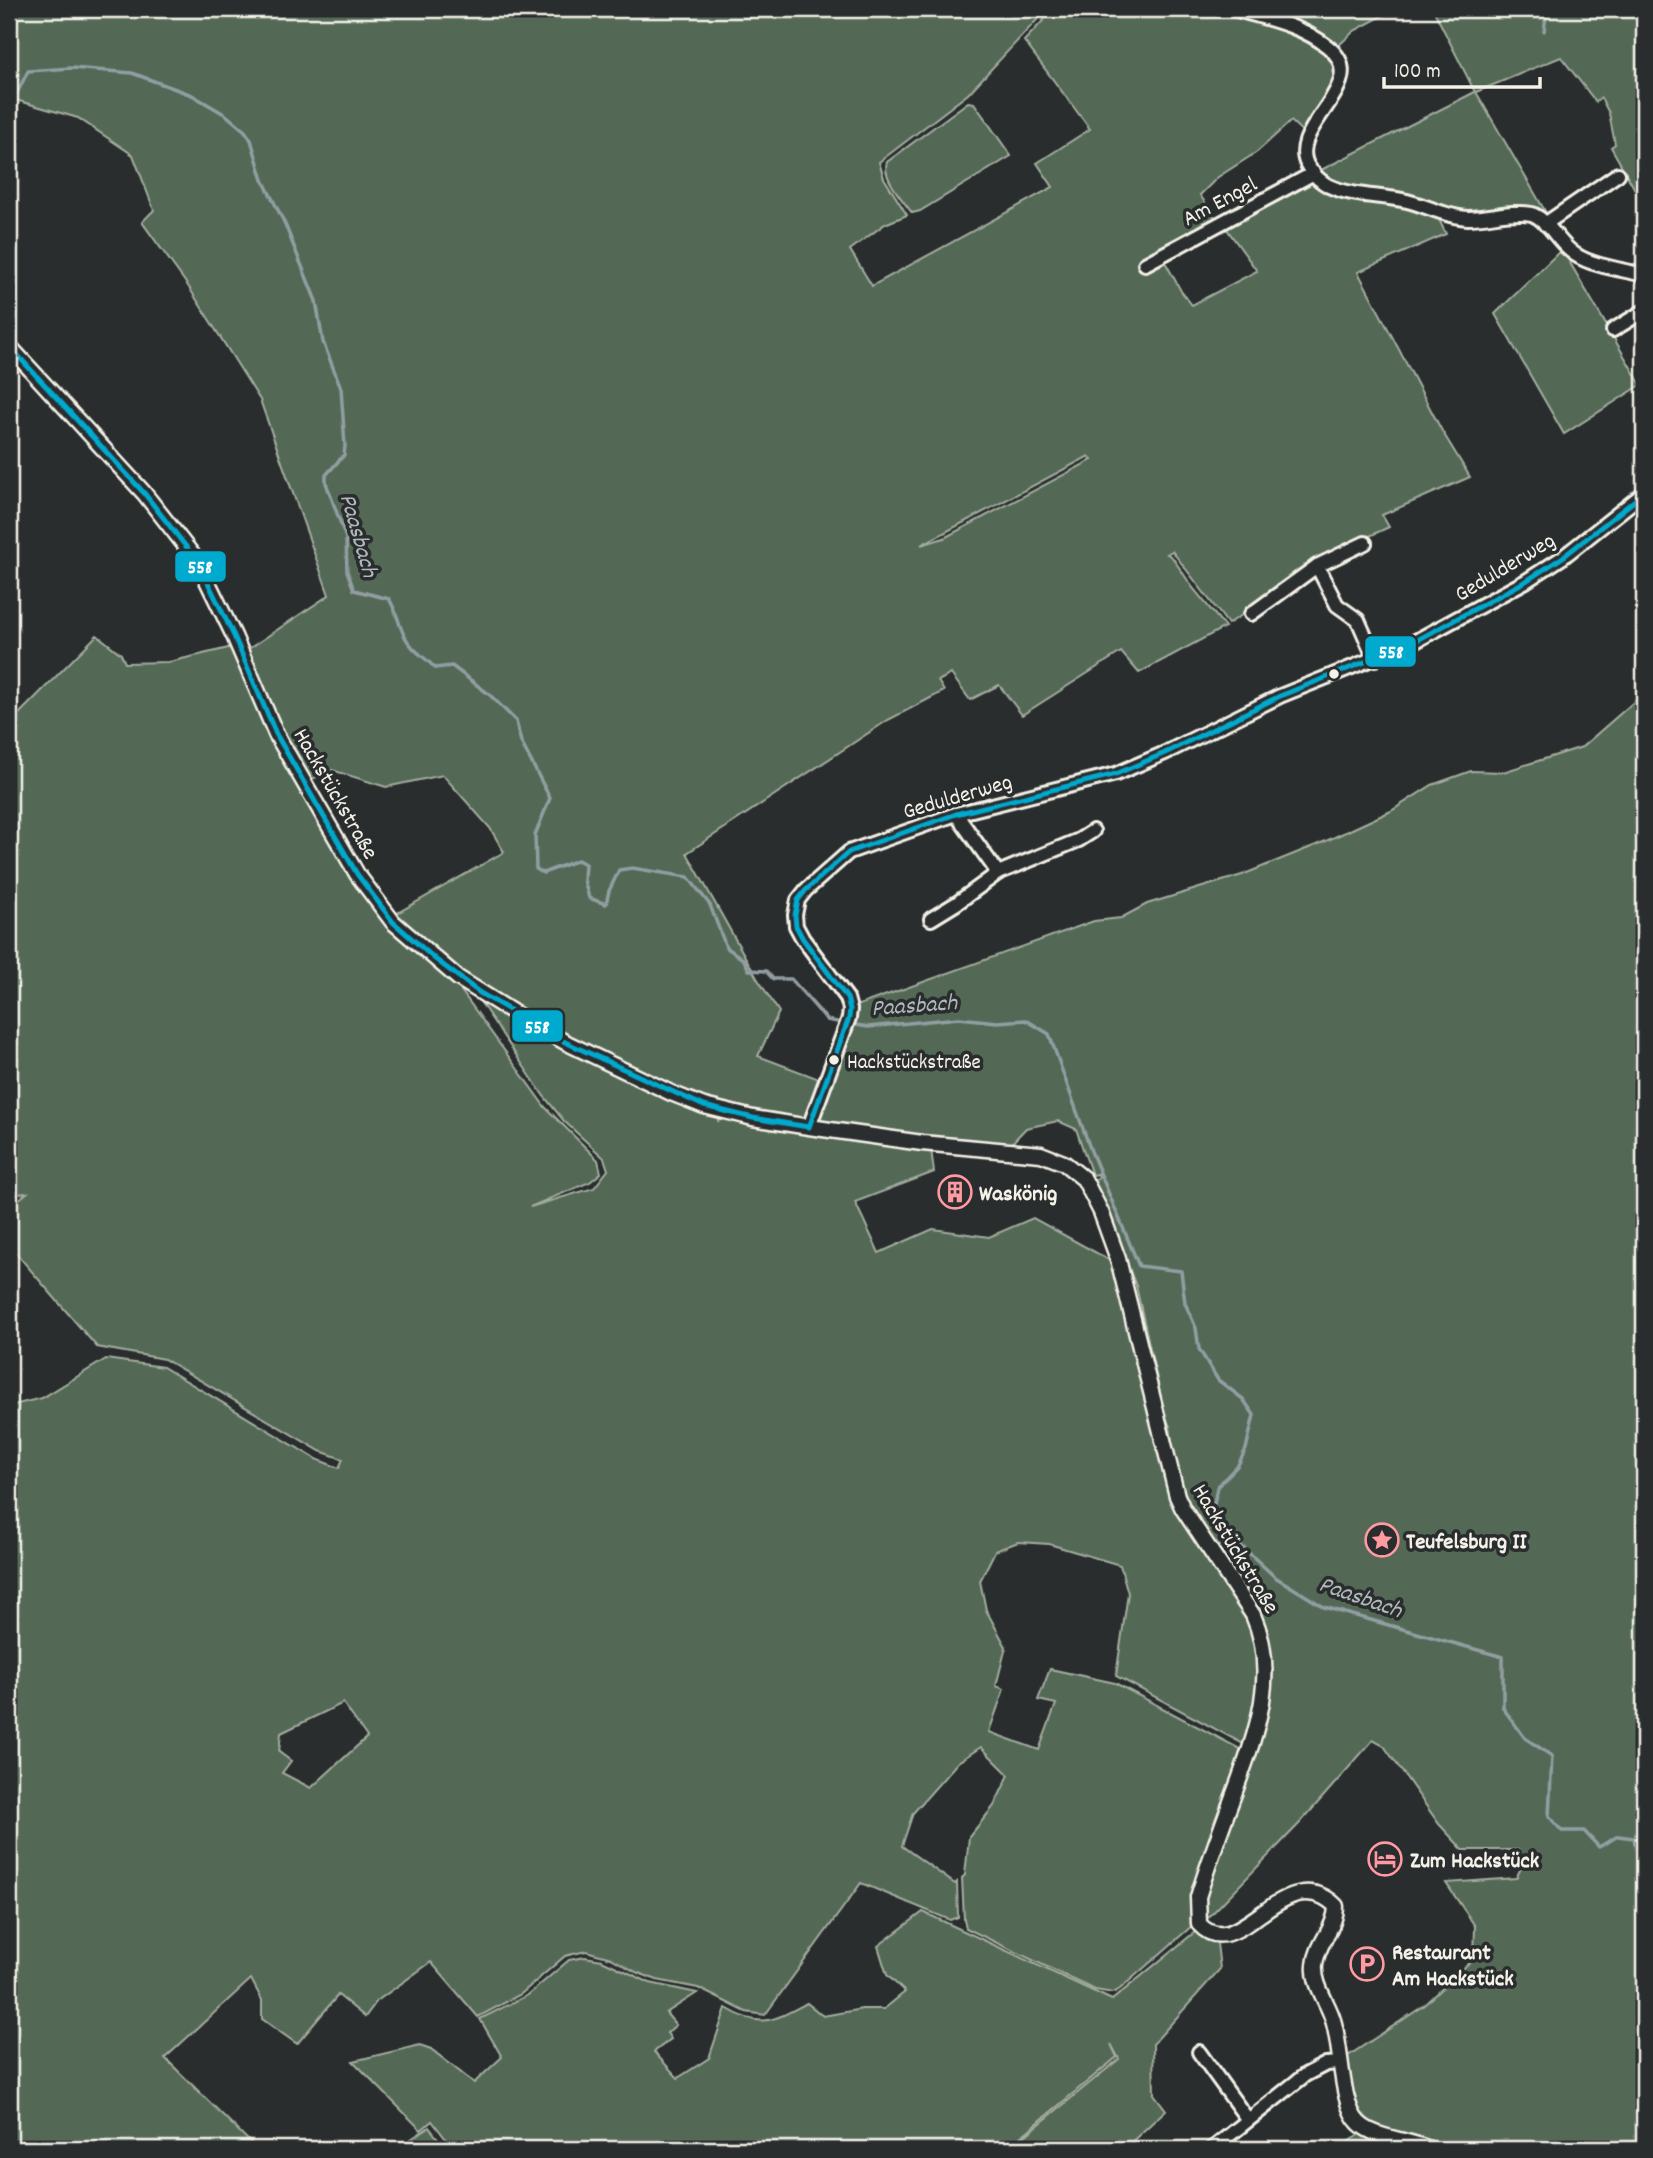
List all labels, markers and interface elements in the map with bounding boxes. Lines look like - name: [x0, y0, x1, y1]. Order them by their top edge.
- scale bar: [1384, 46, 1539, 90]
- text: 100 m: [1394, 58, 1441, 88]
- street label: Am Engel: [1177, 169, 1264, 237]
- water label: Paasbach: [329, 490, 386, 583]
- street label: Gedulderweg: [1449, 526, 1562, 612]
- line badge: 558: [174, 550, 227, 583]
- text: 558: [187, 556, 213, 583]
- line badge: 558: [1364, 635, 1417, 668]
- text: 558: [1378, 641, 1404, 668]
- unlabelled marker: [1327, 667, 1341, 681]
- street label: Hackstückstraße: [283, 723, 385, 866]
- street label: Gedulderweg: [899, 767, 1017, 830]
- water label: Paasbach: [870, 987, 959, 1027]
- line badge: 558: [511, 1009, 564, 1043]
- text: 558: [524, 1016, 550, 1043]
- place label: Hackstückstraße: [847, 1049, 981, 1079]
- marker: Hackstückstraße: [827, 1053, 841, 1067]
- building icon: Waskönig: [936, 1173, 974, 1211]
- place label: Waskönig: [979, 1179, 1057, 1212]
- street label: Hackstückstraße: [1182, 1478, 1286, 1621]
- place icon: Teufelsburg II: [1363, 1521, 1401, 1559]
- place label: Teufelsburg II: [1406, 1527, 1527, 1560]
- water label: Paasbach: [1314, 1569, 1407, 1629]
- hotel icon: Zum Hackstück: [1366, 1840, 1404, 1878]
- place label: Zum Hackstück: [1410, 1846, 1540, 1879]
- place label: Restaurant Am Hackstück: [1392, 1938, 1514, 1997]
- parking icon: Restaurant Am Hackstück: [1348, 1945, 1386, 1983]

